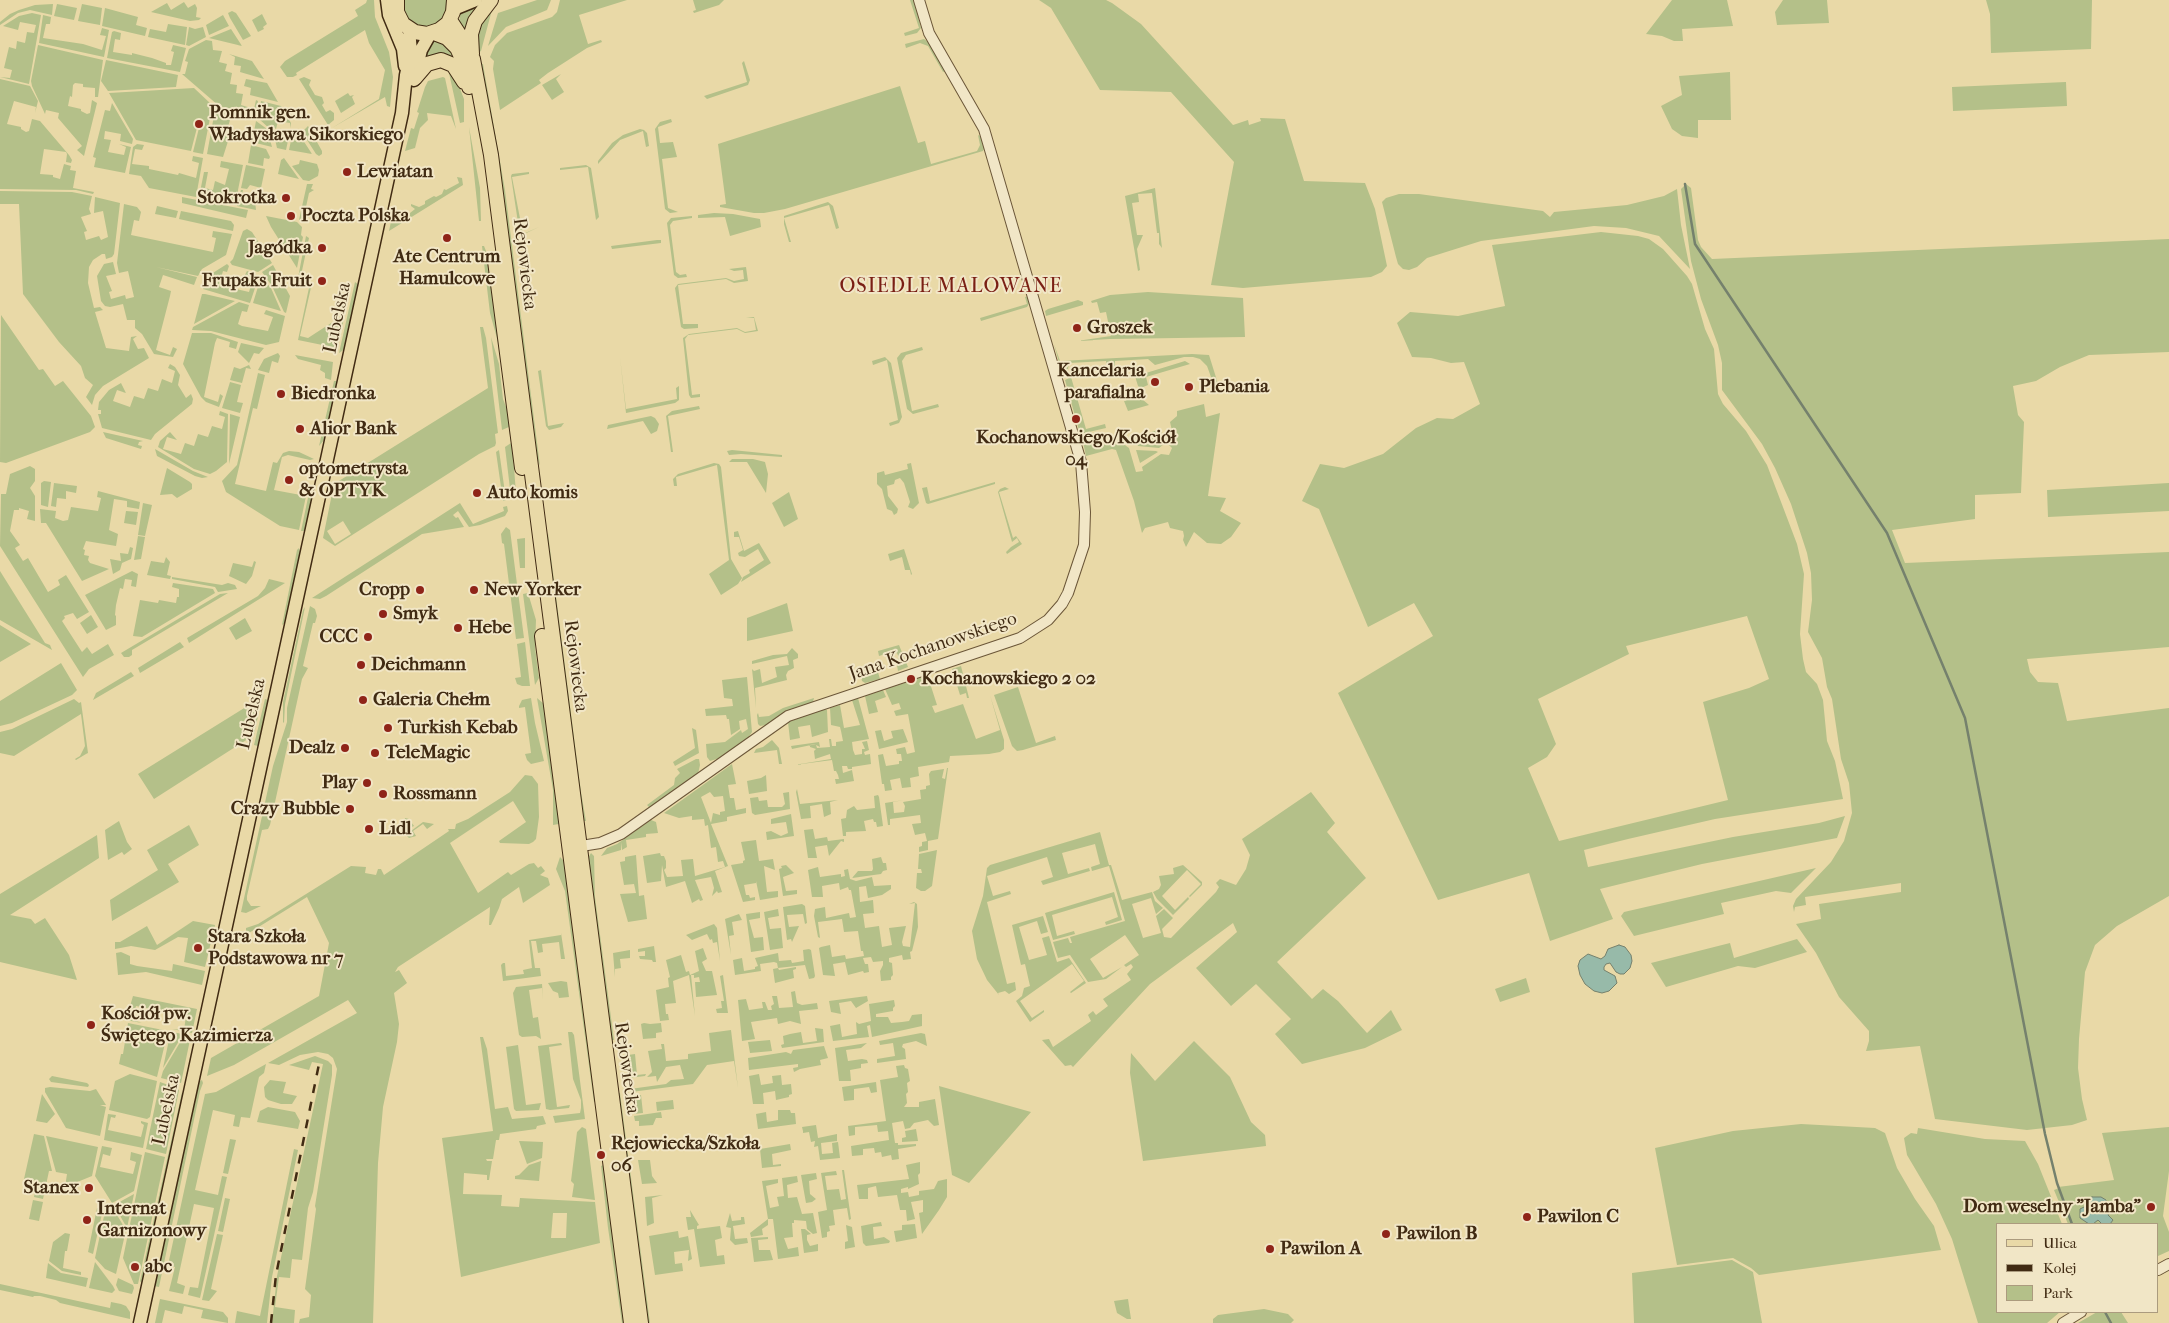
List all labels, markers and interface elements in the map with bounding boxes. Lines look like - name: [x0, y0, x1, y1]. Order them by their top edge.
- place label: Pomnik gen. Władysława Sikorskiego: [209, 102, 403, 146]
- marker: Pomnik gen. Władysława Sikorskiego: [193, 118, 205, 130]
- place label: Lewiatan: [357, 161, 433, 183]
- marker: Lewiatan: [341, 166, 353, 178]
- place label: Stokrotka: [197, 187, 276, 209]
- marker: Stokrotka: [280, 192, 292, 204]
- place label: Poczta Polska: [301, 205, 409, 227]
- marker: Poczta Polska: [285, 210, 297, 222]
- street label: Rejowiecka: [507, 217, 541, 311]
- marker: Ate Centrum Hamulcowe: [441, 232, 453, 244]
- place label: Jagódka: [248, 237, 312, 259]
- marker: Jagódka: [316, 242, 328, 254]
- place label: Ate Centrum Hamulcowe: [394, 246, 500, 290]
- place label: Frupaks Fruit: [202, 270, 312, 292]
- marker: Frupaks Fruit: [316, 275, 328, 287]
- district label: OSIEDLE MALOWANE: [837, 275, 1065, 299]
- street label: Lubelska: [319, 280, 357, 356]
- place label: Groszek: [1087, 317, 1153, 339]
- marker: Groszek: [1071, 322, 1083, 334]
- place label: Kancelaria parafialna: [1057, 360, 1145, 404]
- marker: Kancelaria parafialna: [1149, 376, 1161, 388]
- place label: Plebania: [1199, 376, 1269, 398]
- marker: Plebania: [1183, 381, 1195, 393]
- place label: Biedronka: [291, 383, 376, 405]
- marker: Biedronka: [275, 388, 287, 400]
- marker: Kochanowskiego/Kościół 04: [1070, 413, 1082, 425]
- place label: Alior Bank: [310, 418, 397, 440]
- marker: Alior Bank: [294, 423, 306, 435]
- place label: Kochanowskiego/Kościół 04: [976, 427, 1176, 471]
- place label: optometrysta & OPTYK: [299, 458, 408, 502]
- marker: optometrysta & OPTYK: [283, 474, 295, 486]
- place label: Auto komis: [487, 482, 578, 504]
- marker: Auto komis: [471, 487, 483, 499]
- place label: Cropp: [359, 579, 410, 601]
- place label: New Yorker: [484, 579, 581, 601]
- marker: Cropp: [414, 584, 426, 596]
- marker: New Yorker: [468, 584, 480, 596]
- place label: Smyk: [393, 603, 438, 625]
- marker: Smyk: [377, 608, 389, 620]
- street label: Jana Kochanowskiego: [846, 608, 1020, 686]
- place label: Hebe: [468, 617, 512, 639]
- street label: Rejowiecka: [558, 619, 592, 713]
- marker: Hebe: [452, 622, 464, 634]
- place label: CCC: [320, 626, 358, 648]
- marker: CCC: [362, 631, 374, 643]
- place label: Deichmann: [371, 654, 466, 676]
- marker: Deichmann: [355, 659, 367, 671]
- place label: Kochanowskiego 2 02: [921, 668, 1096, 690]
- marker: Kochanowskiego 2 02: [905, 673, 917, 685]
- street label: Lubelska: [233, 676, 271, 752]
- place label: Galeria Chełm: [373, 689, 490, 711]
- marker: Galeria Chełm: [357, 694, 369, 706]
- place label: Turkish Kebab: [398, 717, 518, 739]
- marker: Turkish Kebab: [382, 722, 394, 734]
- place label: Dealz: [289, 737, 335, 759]
- marker: Dealz: [339, 742, 351, 754]
- place label: TeleMagic: [385, 742, 470, 764]
- marker: TeleMagic: [369, 747, 381, 759]
- place label: Play: [322, 772, 357, 794]
- marker: Play: [361, 777, 373, 789]
- place label: Rossmann: [393, 783, 477, 805]
- marker: Rossmann: [377, 788, 389, 800]
- place label: Crazy Bubble: [231, 798, 340, 820]
- marker: Crazy Bubble: [344, 803, 356, 815]
- place label: Lidl: [379, 818, 412, 840]
- marker: Lidl: [363, 823, 375, 835]
- place label: Stara Szkoła Podstawowa nr 7: [208, 926, 343, 970]
- marker: Stara Szkoła Podstawowa nr 7: [192, 942, 204, 954]
- place label: Kościół pw. Świętego Kazimierza: [101, 1003, 272, 1047]
- marker: Kościół pw. Świętego Kazimierza: [85, 1019, 97, 1031]
- street label: Rejowiecka: [608, 1020, 644, 1116]
- street label: Lubelska: [148, 1072, 186, 1148]
- place label: Rejowiecka/Szkoła 06: [611, 1133, 760, 1177]
- marker: Rejowiecka/Szkoła 06: [595, 1149, 607, 1161]
- place label: Stanex: [24, 1177, 79, 1199]
- marker: Stanex: [83, 1182, 95, 1194]
- place label: Dom weselny "Jamba": [1963, 1196, 2141, 1218]
- place label: Internat Garnizonowy: [97, 1198, 206, 1242]
- marker: Dom weselny "Jamba": [2145, 1201, 2157, 1213]
- place label: Pawilon C: [1537, 1206, 1619, 1228]
- marker: Pawilon C: [1521, 1211, 1533, 1223]
- marker: Internat Garnizonowy: [81, 1214, 93, 1226]
- place label: Pawilon B: [1396, 1223, 1478, 1245]
- legend: [1996, 1223, 2159, 1313]
- marker: Pawilon B: [1380, 1228, 1392, 1240]
- text: Ulica: [2043, 1234, 2077, 1252]
- place label: Pawilon A: [1280, 1238, 1362, 1260]
- marker: Pawilon A: [1264, 1243, 1276, 1255]
- place label: abc: [145, 1256, 172, 1278]
- text: Kolej: [2043, 1259, 2076, 1277]
- marker: abc: [129, 1261, 141, 1273]
- text: Park: [2043, 1284, 2073, 1302]

